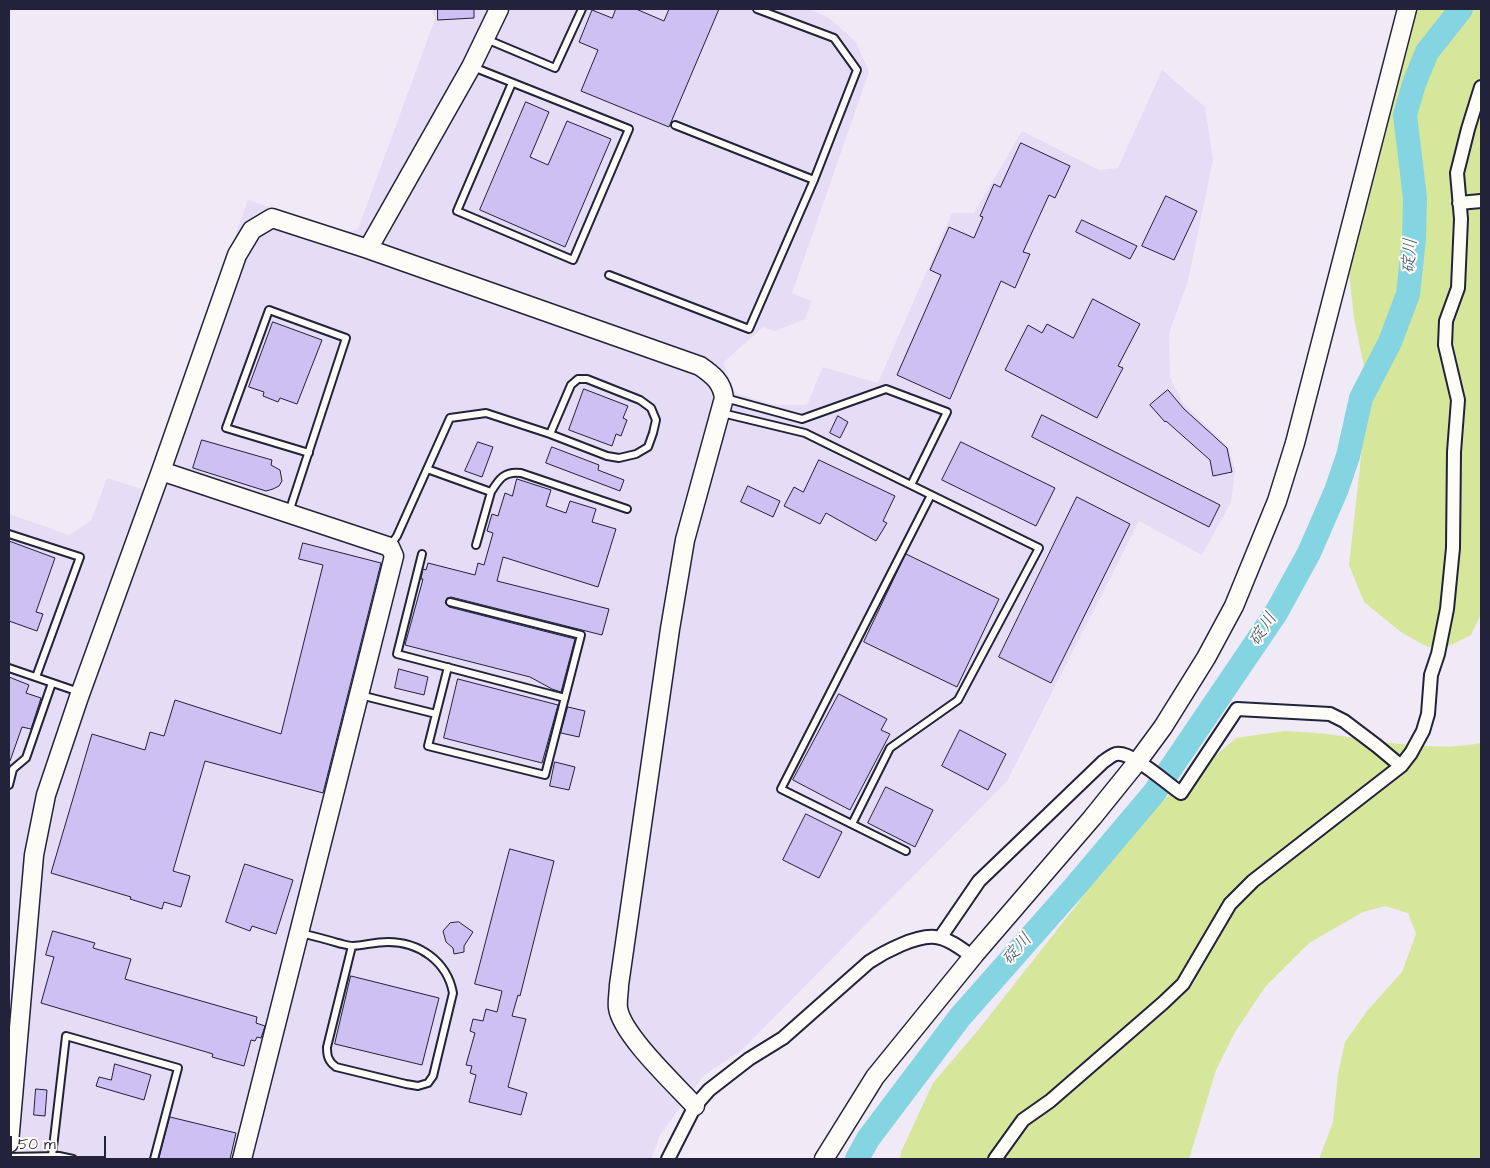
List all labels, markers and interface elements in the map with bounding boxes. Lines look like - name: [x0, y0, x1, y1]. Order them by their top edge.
- water label: 碇川: [1399, 237, 1423, 275]
- water label: 碇川: [1245, 609, 1283, 651]
- water label: 碇川: [998, 929, 1038, 971]
- scale bar: [12, 1126, 109, 1158]
- text: 50 m: [18, 1134, 56, 1155]

